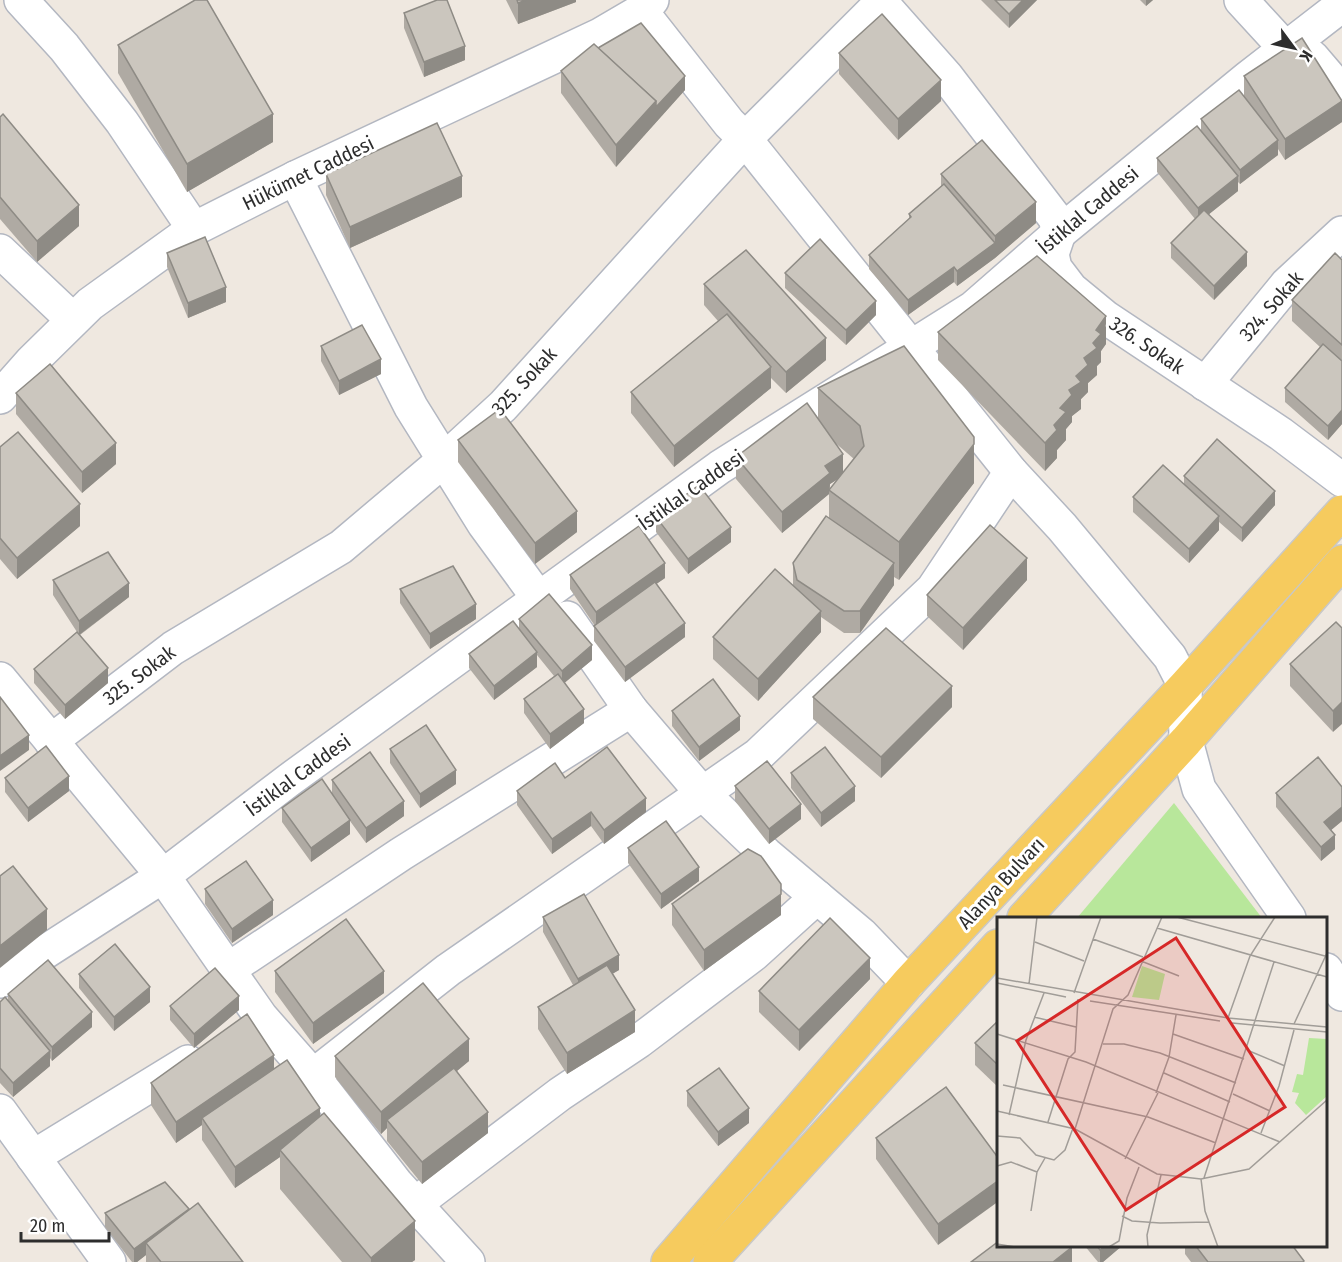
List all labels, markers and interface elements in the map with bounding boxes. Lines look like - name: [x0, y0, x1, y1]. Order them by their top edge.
- north arrow: [1264, 18, 1324, 78]
- text: K: [1295, 47, 1317, 66]
- street label: Hükümet Caddesi: [238, 131, 378, 215]
- street label: İstiklal Caddesi: [1033, 161, 1143, 259]
- street label: 324. Sokak: [1234, 266, 1308, 346]
- street label: 326. Sokak: [1105, 311, 1190, 379]
- street label: 325. Sokak: [486, 341, 562, 420]
- street label: İstiklal Caddesi: [633, 445, 749, 535]
- street label: 325. Sokak: [98, 640, 180, 710]
- street label: İstiklal Caddesi: [241, 729, 355, 821]
- street label: Alanya Bulvarı: [953, 832, 1049, 934]
- inset map: [997, 917, 1327, 1247]
- scale bar: [21, 1205, 110, 1243]
- text: 20 m: [30, 1215, 65, 1237]

